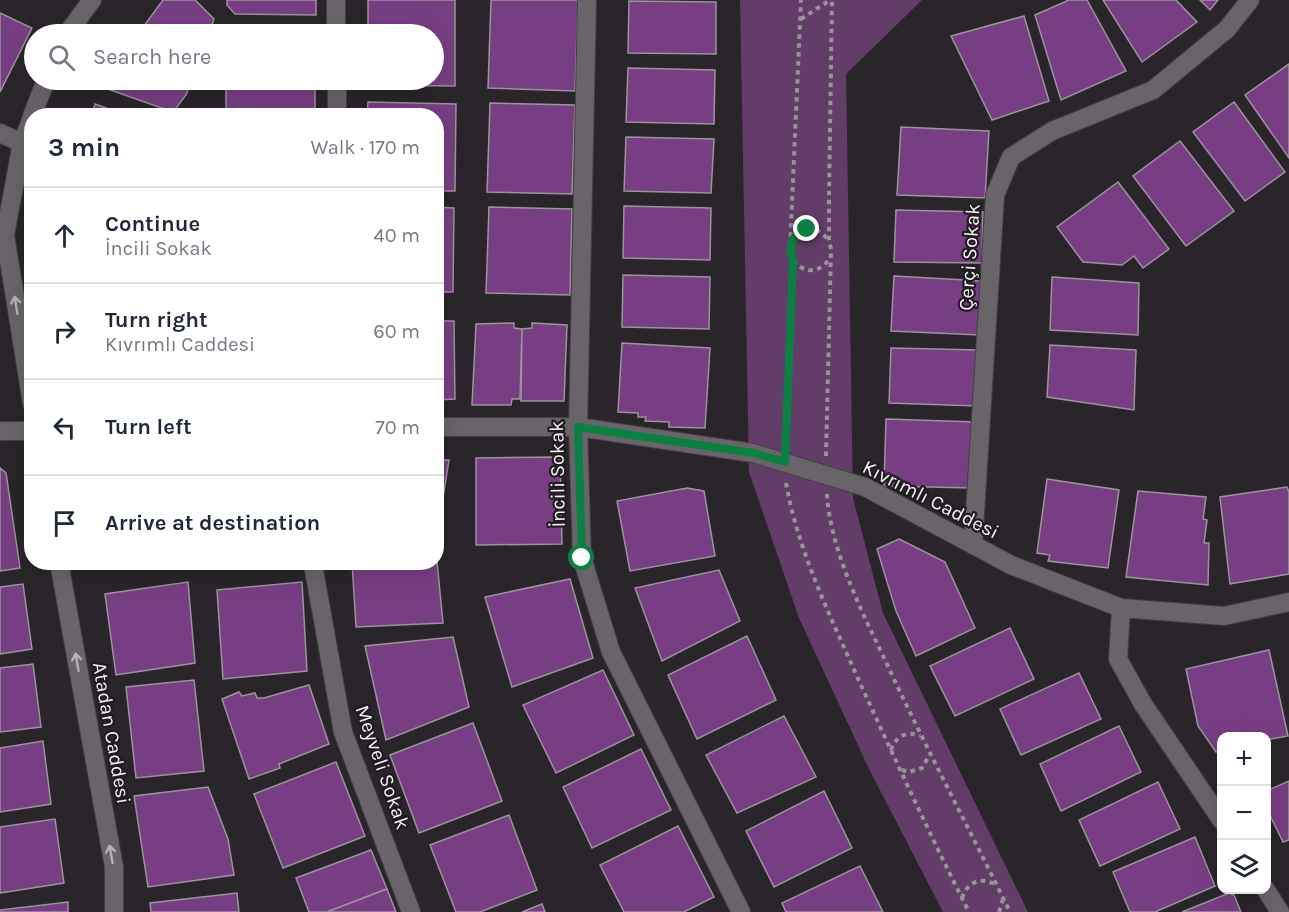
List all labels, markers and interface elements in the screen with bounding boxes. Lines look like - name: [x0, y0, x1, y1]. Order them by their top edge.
- search box: [24, 24, 444, 90]
- icon: search: [45, 41, 78, 74]
- text: Search here: [93, 44, 211, 70]
- text: 3 min: [48, 132, 120, 163]
- text: Walk · 170 m: [310, 136, 420, 159]
- street label: Çerçi Sokak: [954, 203, 985, 311]
- text: Continue: [105, 211, 200, 237]
- route end: [793, 215, 819, 241]
- icon: ahead: [48, 219, 81, 252]
- text: 40 m: [374, 224, 420, 247]
- text: İncili Sokak: [105, 237, 212, 260]
- one-way arrow: [10, 296, 21, 316]
- text: Turn right: [105, 307, 208, 333]
- icon: right: [48, 315, 81, 348]
- text: 60 m: [373, 320, 420, 343]
- text: Kıvrımlı Caddesi: [105, 333, 255, 356]
- icon: left: [48, 411, 81, 444]
- text: Turn left: [105, 414, 192, 440]
- text: 70 m: [375, 416, 420, 439]
- street label: İncili Sokak: [545, 420, 570, 528]
- street label: Kıvrımlı Caddesi: [859, 455, 1003, 544]
- icon: arrive: [48, 507, 81, 540]
- text: Arrive at destination: [105, 510, 320, 536]
- route start: [568, 544, 594, 570]
- one-way arrow: [71, 652, 82, 672]
- street label: Atadan Caddesi: [88, 660, 135, 806]
- street label: Meyveli Sokak: [351, 702, 415, 832]
- map controls: [1217, 732, 1271, 894]
- button: +: [1217, 732, 1271, 786]
- button: −: [1217, 786, 1271, 840]
- button: layers: [1217, 840, 1271, 894]
- one-way arrow: [105, 844, 116, 864]

